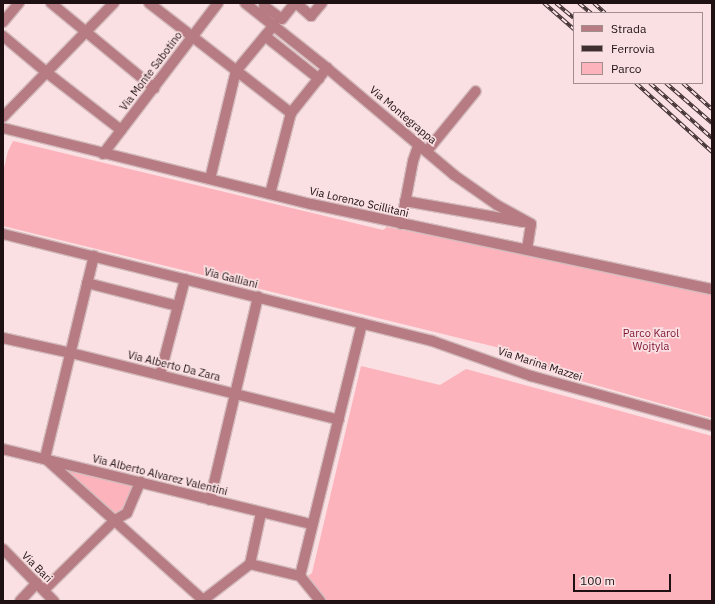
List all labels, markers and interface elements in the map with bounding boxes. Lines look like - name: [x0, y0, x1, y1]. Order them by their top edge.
- legend: [573, 12, 703, 84]
- text: Strada: [611, 21, 646, 36]
- street label: Via Monte Sabotino: [117, 29, 185, 113]
- text: Ferrovia: [611, 41, 655, 56]
- text: Parco: [611, 61, 642, 76]
- street label: Via Montegrappa: [367, 83, 439, 147]
- street label: Via Lorenzo Scillitani: [308, 184, 410, 220]
- street label: Via Galliani: [203, 265, 259, 291]
- park label: Parco Karol Wojtyla: [623, 327, 679, 353]
- street label: Via Marina Mazzei: [496, 344, 584, 384]
- street label: Via Alberto Da Zara: [126, 348, 222, 384]
- street label: Via Alberto Alvarez Valentini: [91, 452, 229, 498]
- street label: Via Bari: [19, 549, 55, 585]
- scale bar: [575, 566, 673, 592]
- text: 100 m: [580, 573, 615, 588]

